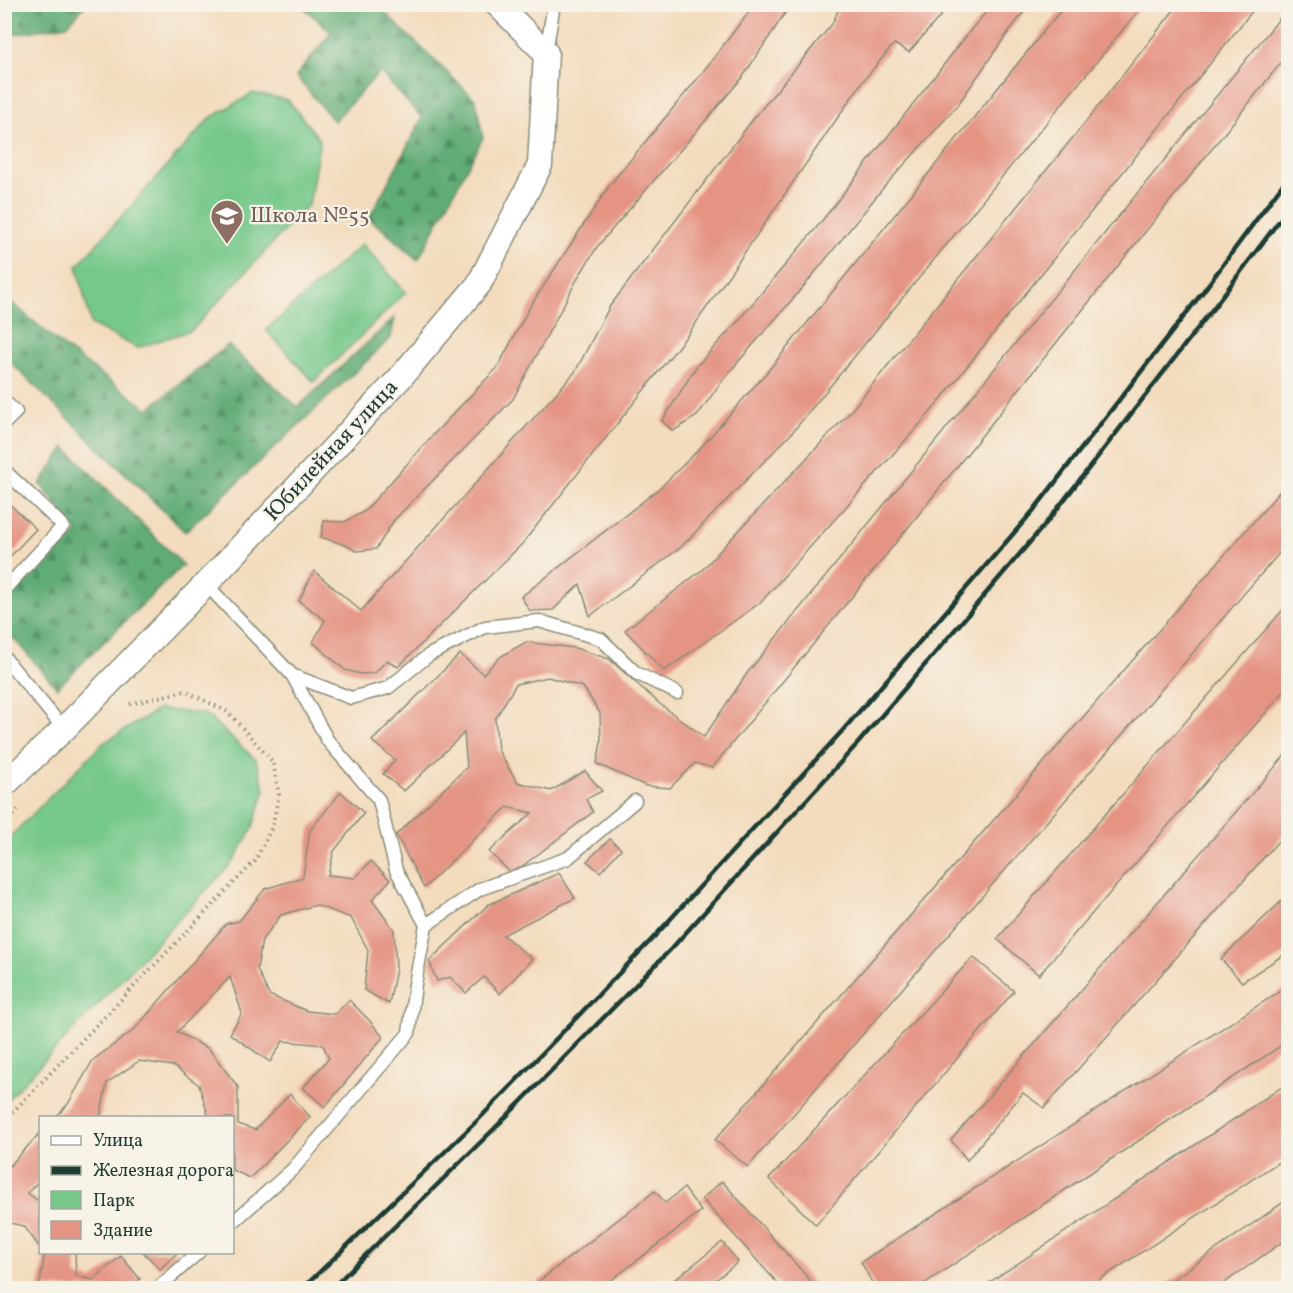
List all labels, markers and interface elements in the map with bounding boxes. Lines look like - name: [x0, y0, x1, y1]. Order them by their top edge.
- school or university icon: Школа №55: [209, 198, 245, 245]
- place label: Школа №55: [250, 201, 370, 232]
- street label: Юбилейная улица: [258, 373, 406, 529]
- legend: [39, 1116, 234, 1254]
- text: Улица: [93, 1129, 143, 1154]
- text: Железная дорога: [93, 1159, 234, 1184]
- text: Парк: [93, 1189, 135, 1214]
- text: Здание: [93, 1219, 153, 1244]

